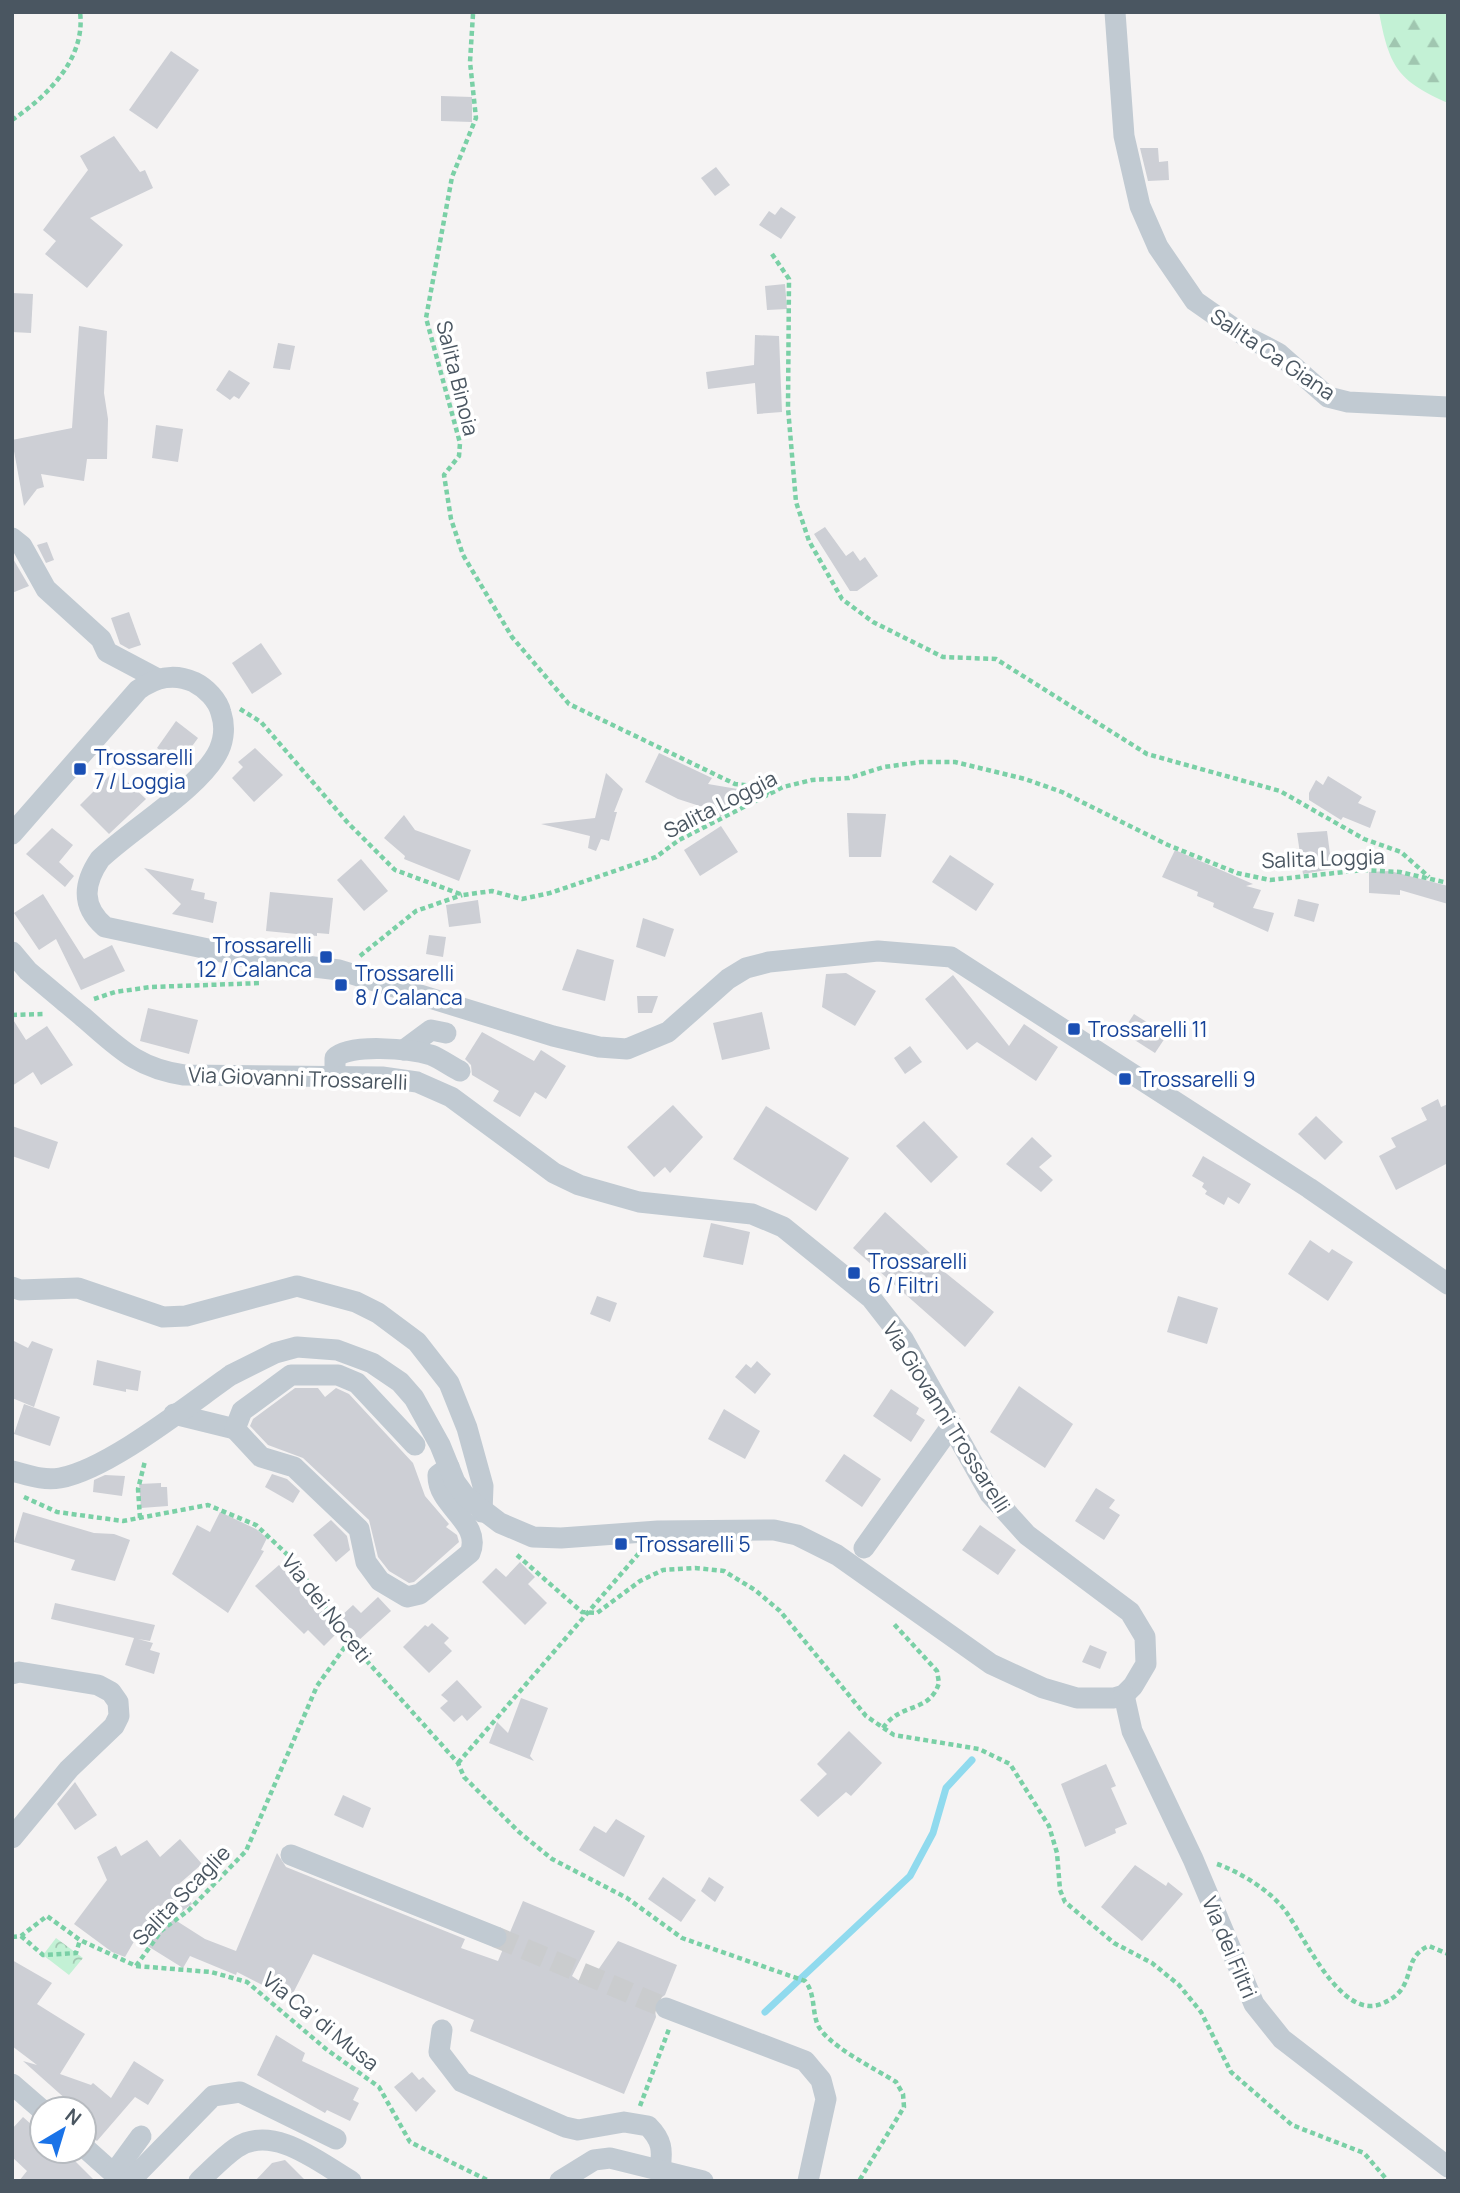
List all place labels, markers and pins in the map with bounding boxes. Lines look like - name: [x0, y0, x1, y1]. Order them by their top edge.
- place label: Trossarelli 7 / Loggia: [94, 743, 193, 795]
- marker: Trossarelli 7 / Loggia: [72, 761, 88, 777]
- place label: Trossarelli 12 / Calanca: [196, 931, 312, 983]
- marker: Trossarelli 12 / Calanca: [318, 949, 334, 965]
- place label: Trossarelli 8 / Calanca: [355, 959, 463, 1011]
- marker: Trossarelli 8 / Calanca: [333, 977, 349, 993]
- place label: Trossarelli 11: [1088, 1015, 1208, 1043]
- marker: Trossarelli 11: [1066, 1021, 1082, 1037]
- place label: Trossarelli 9: [1139, 1065, 1255, 1093]
- marker: Trossarelli 9: [1117, 1071, 1133, 1087]
- place label: Trossarelli 6 / Filtri: [868, 1247, 967, 1299]
- marker: Trossarelli 6 / Filtri: [846, 1265, 862, 1281]
- place label: Trossarelli 5: [635, 1530, 751, 1558]
- marker: Trossarelli 5: [613, 1536, 629, 1552]

